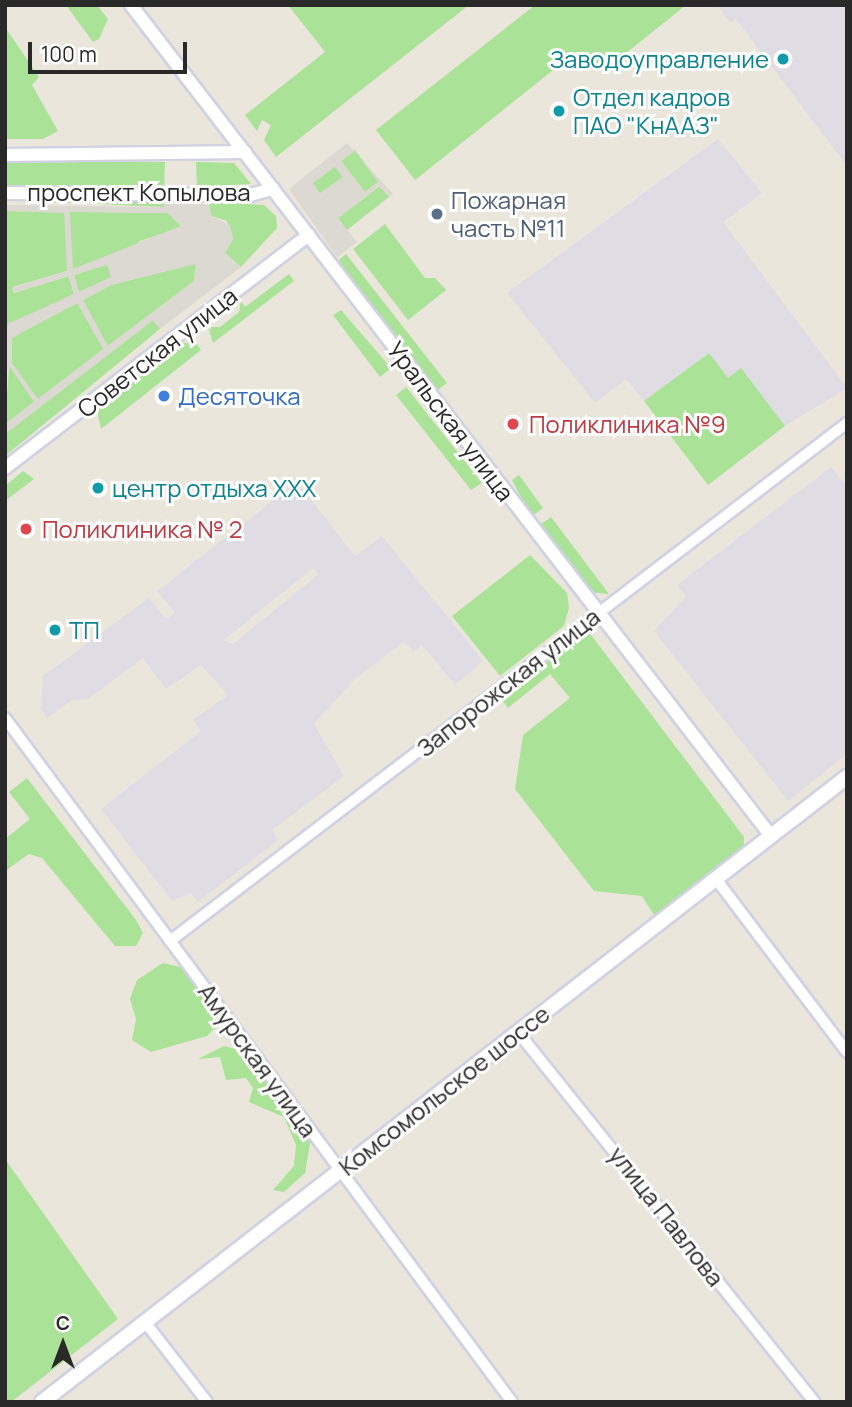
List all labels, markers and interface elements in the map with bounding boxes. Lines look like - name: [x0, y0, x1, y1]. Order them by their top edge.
- scale bar: [32, 28, 191, 72]
- text: 100 m: [41, 40, 97, 68]
- place label: Заводоуправление: [550, 45, 769, 73]
- marker: Заводоуправление: [775, 51, 791, 67]
- place label: Отдел кадров ПАО "КнААЗ": [573, 83, 730, 139]
- marker: Отдел кадров ПАО "КнААЗ": [551, 103, 567, 119]
- street label: проспект Копылова: [27, 178, 251, 206]
- place label: Пожарная часть №11: [451, 186, 566, 242]
- marker: Пожарная часть №11: [429, 206, 445, 222]
- street label: Советская улица: [72, 281, 242, 423]
- street label: Уральская улица: [382, 335, 520, 507]
- place label: Десяточка: [178, 382, 301, 410]
- marker: Десяточка: [156, 388, 172, 404]
- place label: Поликлиника №9: [529, 410, 726, 438]
- marker: Поликлиника №9: [503, 414, 523, 434]
- place label: центр отдыха ХХХ: [112, 474, 316, 502]
- marker: центр отдыха ХХХ: [90, 480, 106, 496]
- place label: Поликлиника № 2: [42, 515, 242, 543]
- marker: Поликлиника № 2: [16, 519, 36, 539]
- street label: Запорожская улица: [411, 602, 605, 762]
- place label: ТП: [69, 616, 100, 644]
- marker: ТП: [47, 622, 63, 638]
- street label: Амурская улица: [193, 977, 323, 1143]
- street label: Комсомольское шоссе: [333, 999, 555, 1181]
- street label: улица Павлова: [603, 1140, 731, 1292]
- north arrow: [28, 1309, 98, 1379]
- text: С: [56, 1310, 70, 1336]

